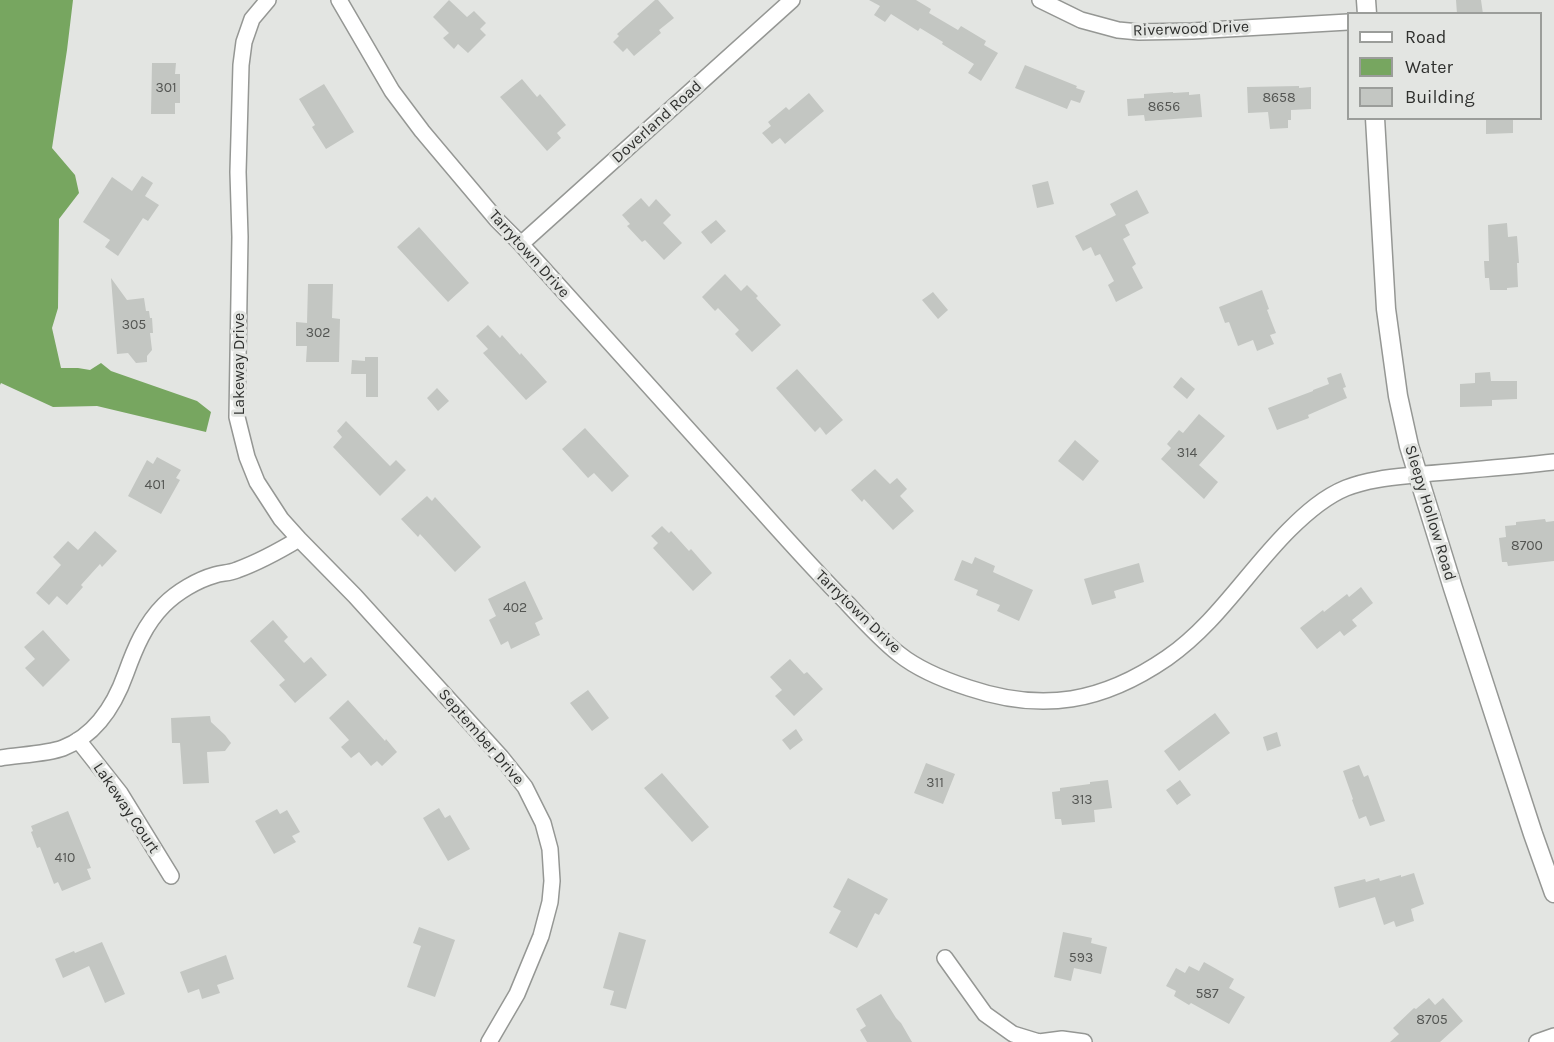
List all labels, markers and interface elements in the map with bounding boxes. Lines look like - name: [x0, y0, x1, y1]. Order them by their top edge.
- legend: [1347, 12, 1542, 120]
- street label: Riverwood Drive: [1133, 17, 1249, 41]
- text: Road: [1405, 26, 1446, 48]
- text: Water: [1405, 56, 1453, 78]
- street label: Doverland Road: [608, 77, 706, 167]
- house number: 301: [155, 80, 177, 96]
- text: Building: [1405, 86, 1475, 108]
- house number: 8658: [1262, 90, 1296, 106]
- house number: 8656: [1148, 99, 1180, 115]
- street label: Tarrytown Drive: [485, 206, 573, 302]
- street label: Lakeway Drive: [229, 313, 249, 415]
- house number: 305: [122, 317, 146, 333]
- house number: 302: [306, 325, 330, 341]
- street label: Sleepy Hollow Road: [1400, 443, 1460, 583]
- house number: 314: [1177, 445, 1197, 461]
- house number: 401: [145, 477, 165, 493]
- house number: 8700: [1511, 538, 1543, 554]
- street label: Tarrytown Drive: [811, 566, 905, 658]
- house number: 402: [503, 600, 527, 616]
- street label: September Drive: [434, 685, 528, 789]
- street label: Lakeway Court: [89, 759, 163, 857]
- house number: 311: [926, 775, 944, 791]
- house number: 313: [1071, 792, 1093, 808]
- house number: 410: [55, 850, 75, 866]
- house number: 593: [1069, 950, 1093, 966]
- house number: 587: [1195, 986, 1219, 1002]
- house number: 8705: [1416, 1012, 1448, 1028]

